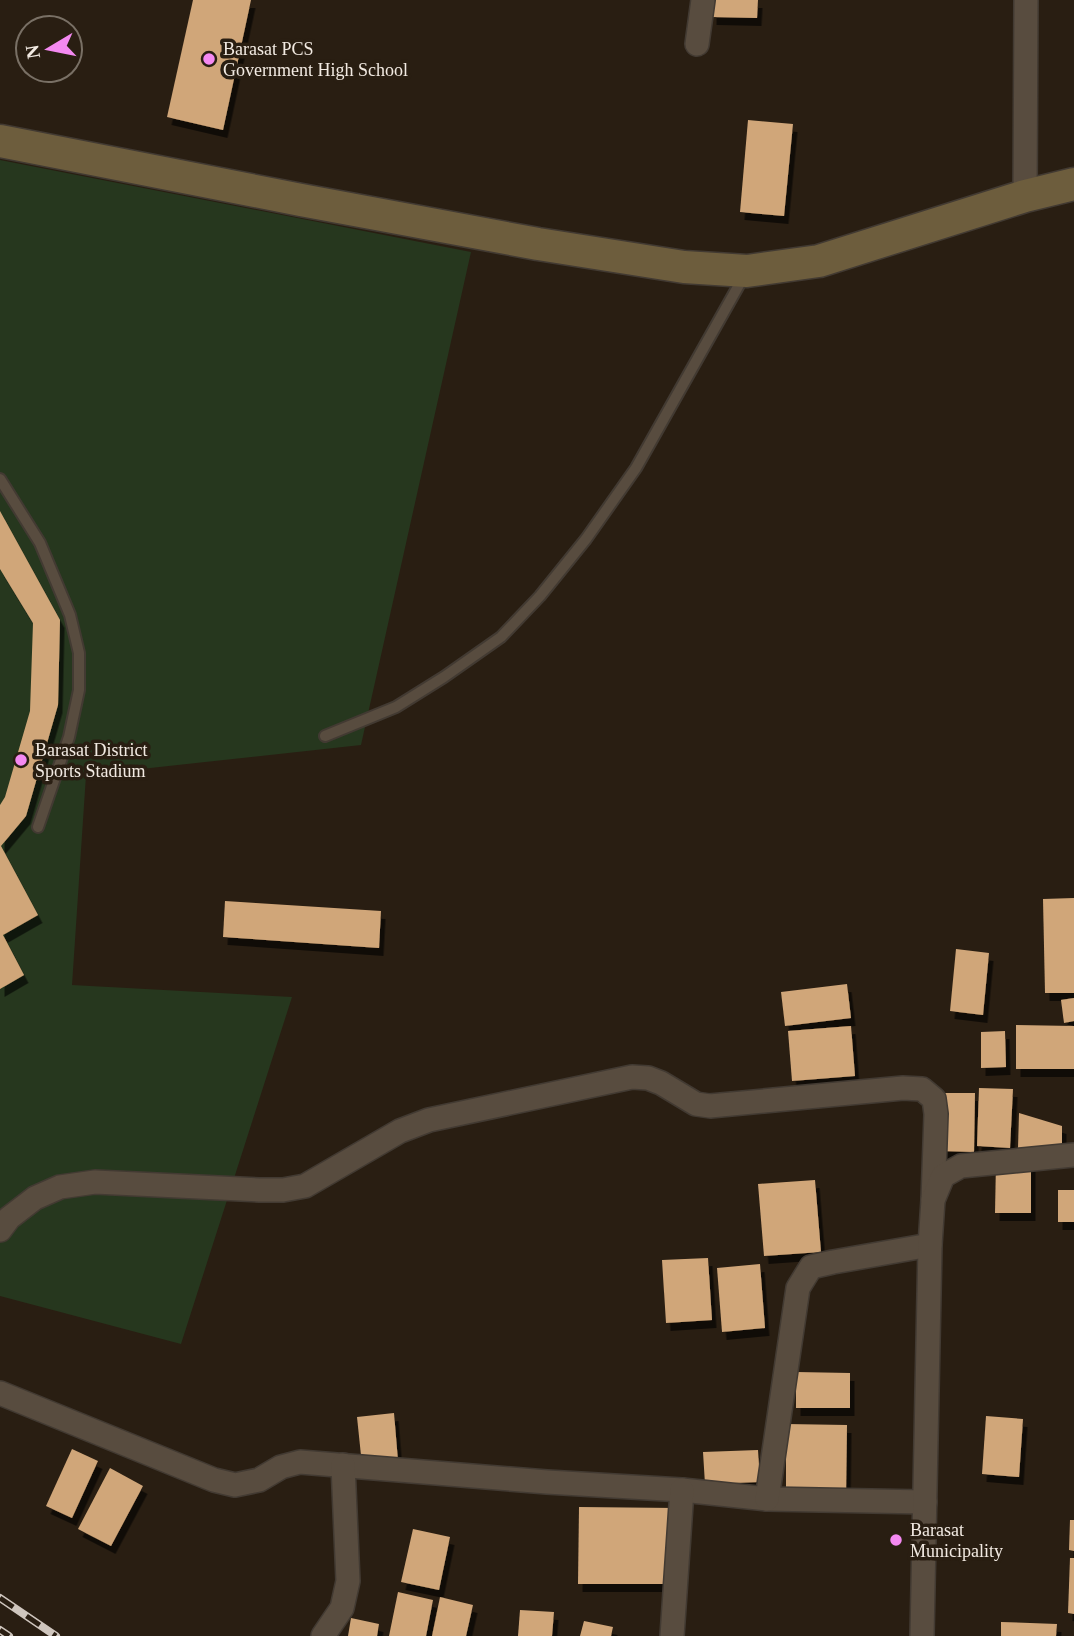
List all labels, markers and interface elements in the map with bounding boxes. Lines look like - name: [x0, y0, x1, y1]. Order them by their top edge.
- north arrow: [14, 14, 84, 84]
- place label: Barasat PCS Government High School: [223, 39, 408, 80]
- text: N: [21, 43, 44, 60]
- marker: Barasat PCS Government High School: [201, 51, 217, 67]
- place label: Barasat District Sports Stadium: [35, 740, 147, 781]
- marker: Barasat District Sports Stadium: [13, 752, 29, 768]
- place label: Barasat Municipality: [910, 1520, 1003, 1561]
- marker: Barasat Municipality: [888, 1532, 904, 1548]

